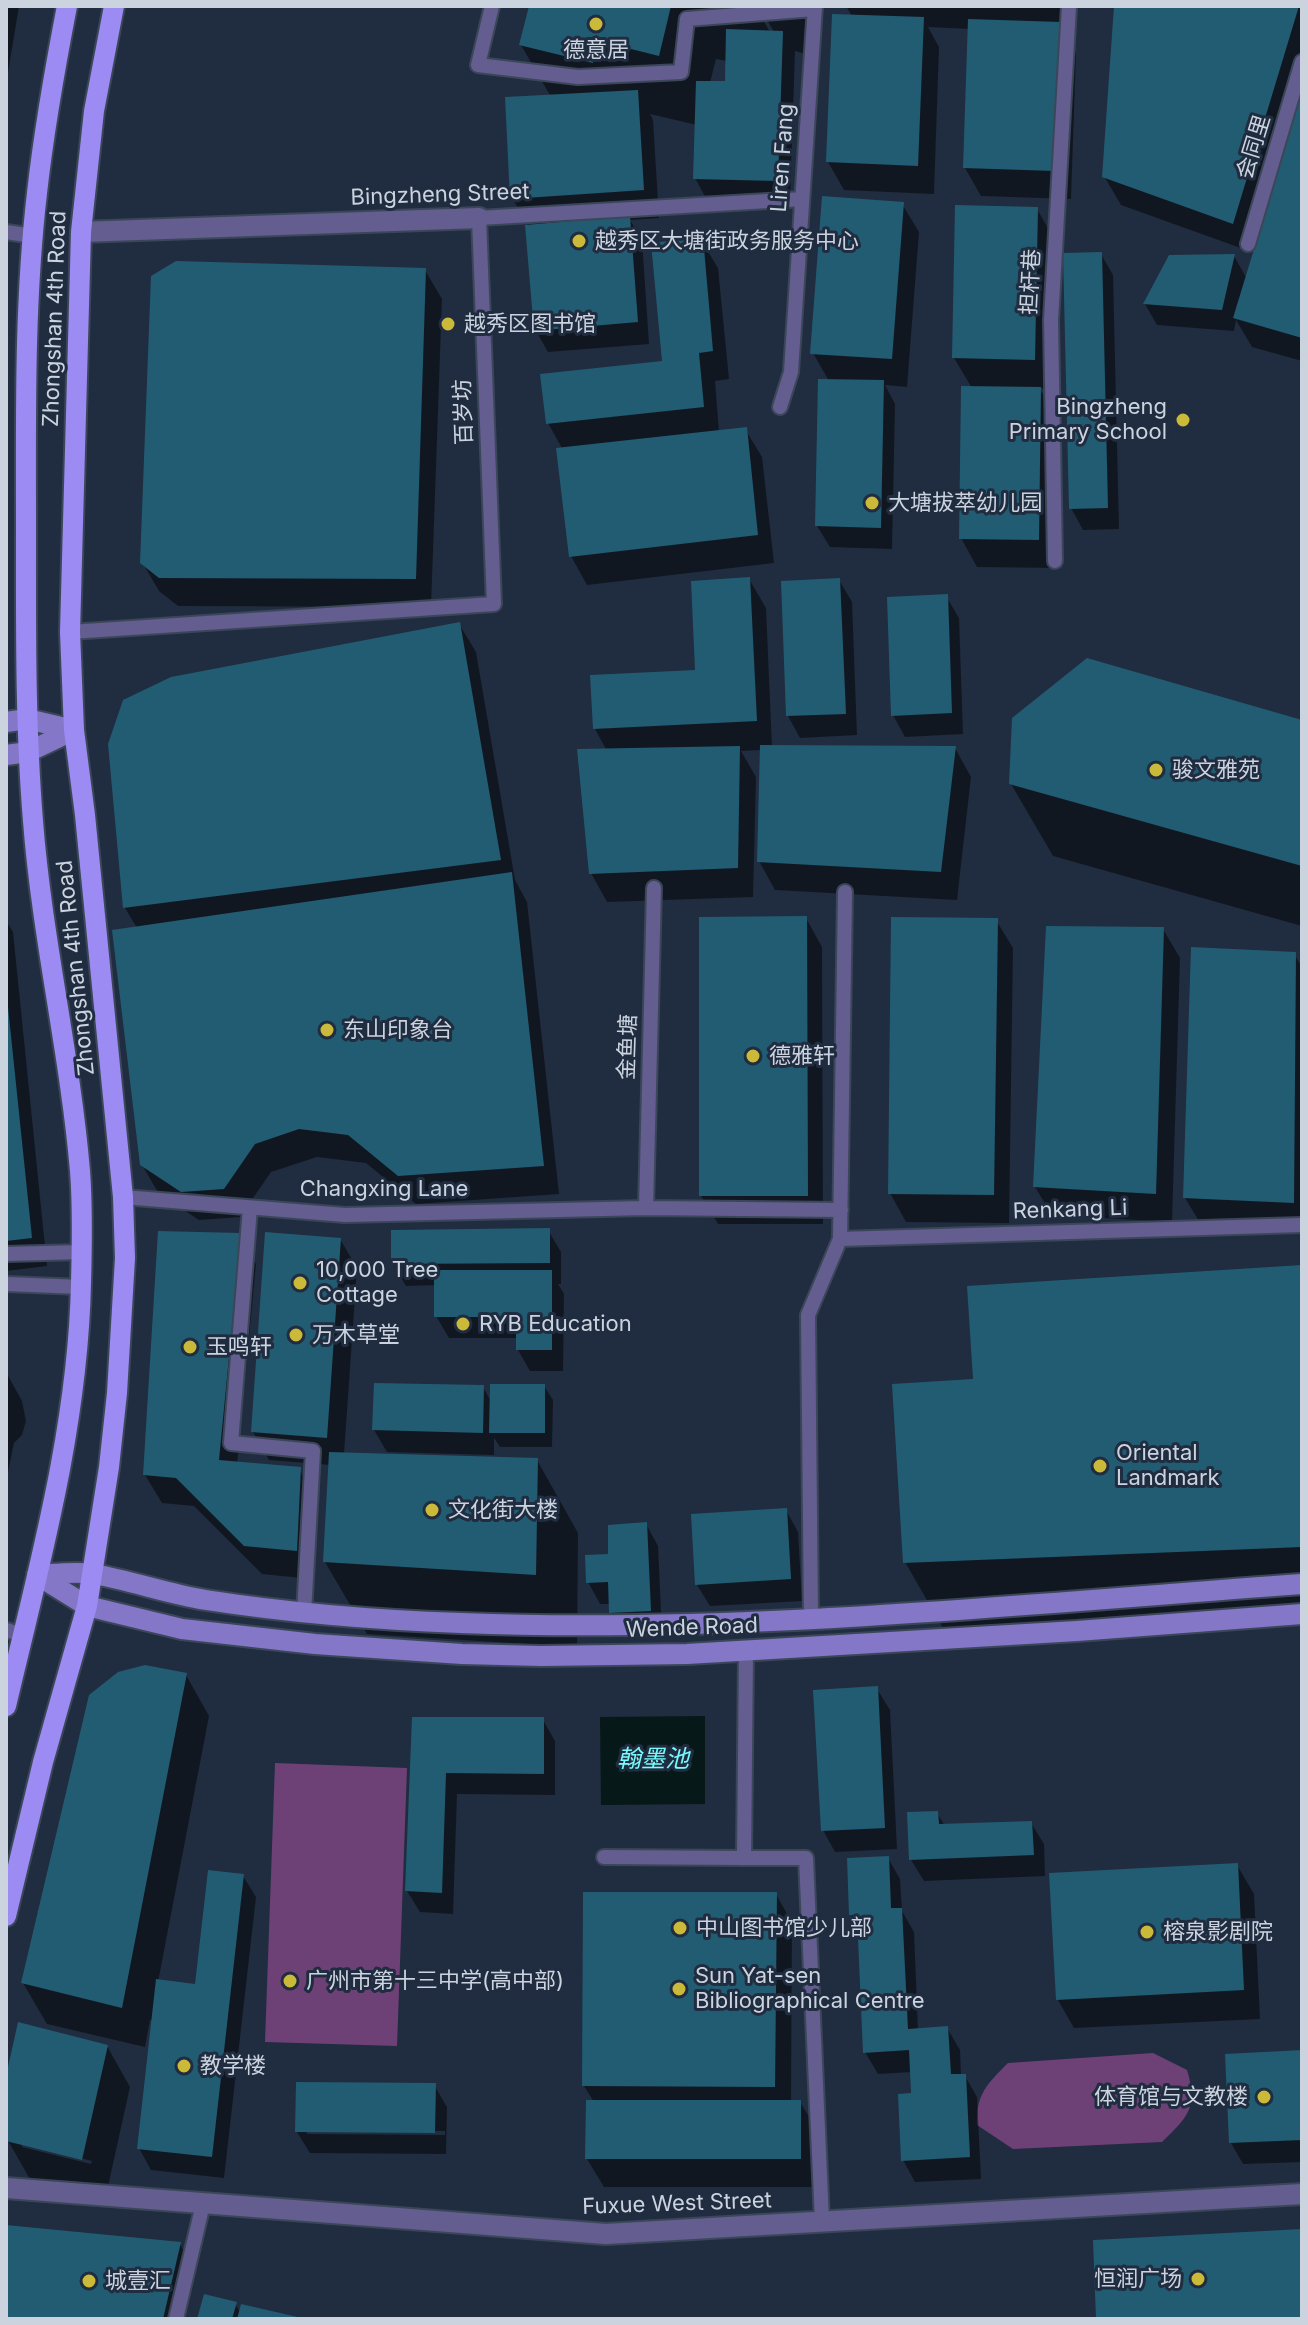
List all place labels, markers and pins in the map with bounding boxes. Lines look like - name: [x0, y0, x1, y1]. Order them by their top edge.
- marker: 德意居: [587, 15, 605, 33]
- place label: 德意居: [563, 37, 629, 63]
- place label: 越秀区大塘街政务服务中心: [595, 228, 859, 254]
- marker: 越秀区大塘街政务服务中心: [570, 232, 588, 250]
- place label: 越秀区图书馆: [464, 311, 596, 337]
- marker: 越秀区图书馆: [439, 315, 457, 333]
- place label: Bingzheng Primary School: [1009, 394, 1167, 446]
- marker: Bingzheng Primary School: [1174, 411, 1192, 429]
- place label: 大塘拔萃幼儿园: [888, 490, 1042, 516]
- marker: 大塘拔萃幼儿园: [863, 494, 881, 512]
- place label: 骏文雅苑: [1172, 757, 1260, 783]
- marker: 骏文雅苑: [1147, 761, 1165, 779]
- place label: 东山印象台: [343, 1017, 453, 1043]
- marker: 东山印象台: [318, 1021, 336, 1039]
- place label: 德雅轩: [769, 1043, 835, 1069]
- marker: 德雅轩: [744, 1047, 762, 1065]
- place label: 10,000 Tree Cottage: [316, 1257, 438, 1308]
- marker: 10,000 Tree Cottage: [291, 1274, 309, 1292]
- place label: RYB Education: [479, 1311, 632, 1337]
- marker: RYB Education: [454, 1315, 472, 1333]
- place label: 万木草堂: [312, 1322, 400, 1348]
- marker: 万木草堂: [287, 1326, 305, 1344]
- place label: 玉鸣轩: [206, 1334, 272, 1360]
- marker: 玉鸣轩: [181, 1338, 199, 1356]
- place label: Oriental Landmark: [1116, 1440, 1220, 1492]
- marker: Oriental Landmark: [1091, 1457, 1109, 1475]
- place label: 文化街大楼: [448, 1497, 558, 1523]
- marker: 文化街大楼: [423, 1501, 441, 1519]
- place label: 中山图书馆少儿部: [696, 1915, 872, 1941]
- marker: 中山图书馆少儿部: [671, 1919, 689, 1937]
- place label: 榕泉影剧院: [1163, 1919, 1273, 1945]
- marker: 榕泉影剧院: [1138, 1923, 1156, 1941]
- place label: Sun Yat-sen Bibliographical Centre: [695, 1963, 924, 2014]
- place label: 广州市第十三中学(高中部): [306, 1968, 564, 1994]
- marker: 广州市第十三中学(高中部): [281, 1972, 299, 1990]
- marker: Sun Yat-sen Bibliographical Centre: [670, 1980, 688, 1998]
- place label: 教学楼: [200, 2053, 266, 2079]
- marker: 教学楼: [175, 2057, 193, 2075]
- place label: 体育馆与文教楼: [1094, 2084, 1248, 2110]
- marker: 体育馆与文教楼: [1255, 2088, 1273, 2106]
- place label: 恒润广场: [1094, 2266, 1182, 2292]
- place label: 城壹汇: [105, 2268, 171, 2294]
- marker: 恒润广场: [1189, 2270, 1207, 2288]
- marker: 城壹汇: [80, 2272, 98, 2290]

